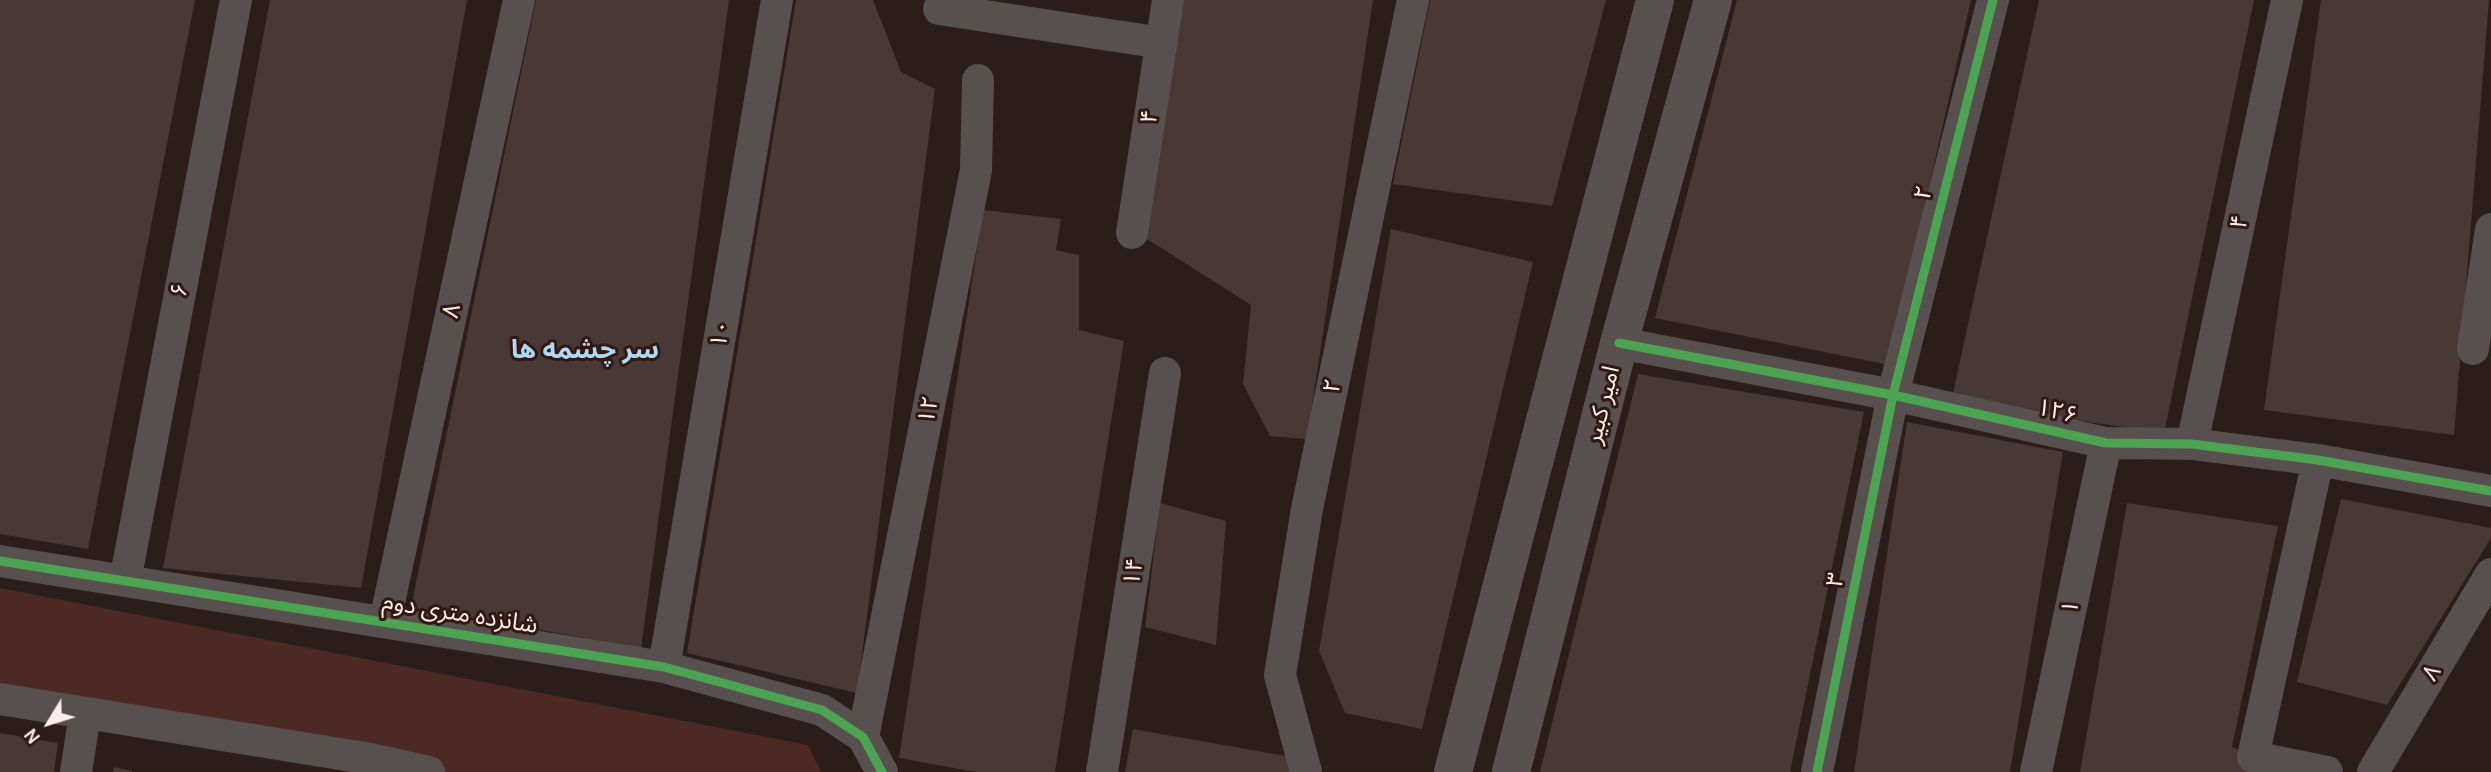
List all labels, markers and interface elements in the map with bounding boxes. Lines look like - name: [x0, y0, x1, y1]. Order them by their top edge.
- street label: ۴: [1135, 108, 1165, 126]
- street label: ۲: [1908, 183, 1940, 203]
- street label: ۴: [2224, 212, 2256, 232]
- street label: ۶: [165, 281, 195, 299]
- street label: ۸: [436, 301, 468, 321]
- street label: ۱۰: [704, 318, 738, 350]
- district label: سر چشمه ها: [511, 335, 659, 367]
- street label: امیر کبیر: [1579, 363, 1627, 447]
- street label: ۲: [1317, 376, 1349, 396]
- street label: ۱۲۶: [2034, 393, 2080, 431]
- street label: ۱۲: [912, 394, 946, 426]
- street label: ۱۴: [1118, 556, 1150, 588]
- street label: ۳: [1821, 571, 1851, 589]
- street label: شانزده متری دوم: [380, 588, 540, 640]
- street label: ۱: [2055, 597, 2087, 617]
- street label: ۸: [2416, 660, 2448, 686]
- north arrow: [14, 688, 84, 758]
- text: N: [20, 724, 45, 748]

